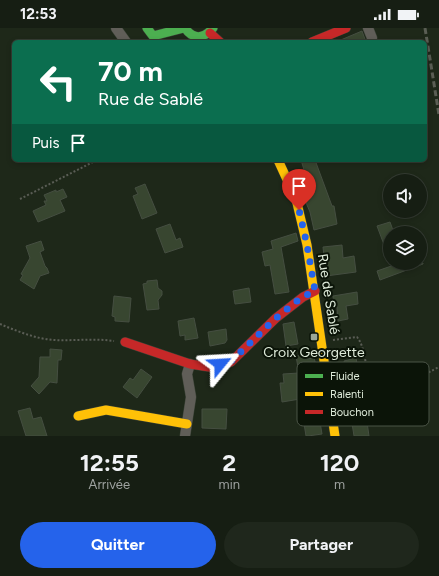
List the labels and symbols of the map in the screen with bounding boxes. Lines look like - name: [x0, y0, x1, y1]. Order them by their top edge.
- pin: [282, 169, 316, 210]
- street label: Rue de Sablé: [314, 252, 343, 336]
- marker: Croix Georgette: [309, 332, 319, 342]
- position arrow: [199, 343, 241, 385]
- place label: Croix Georgette: [263, 344, 365, 361]
- legend: [297, 362, 429, 426]
- text: Fluide: [330, 370, 360, 383]
- text: Ralenti: [330, 388, 364, 401]
- text: Bouchon: [330, 406, 374, 419]

